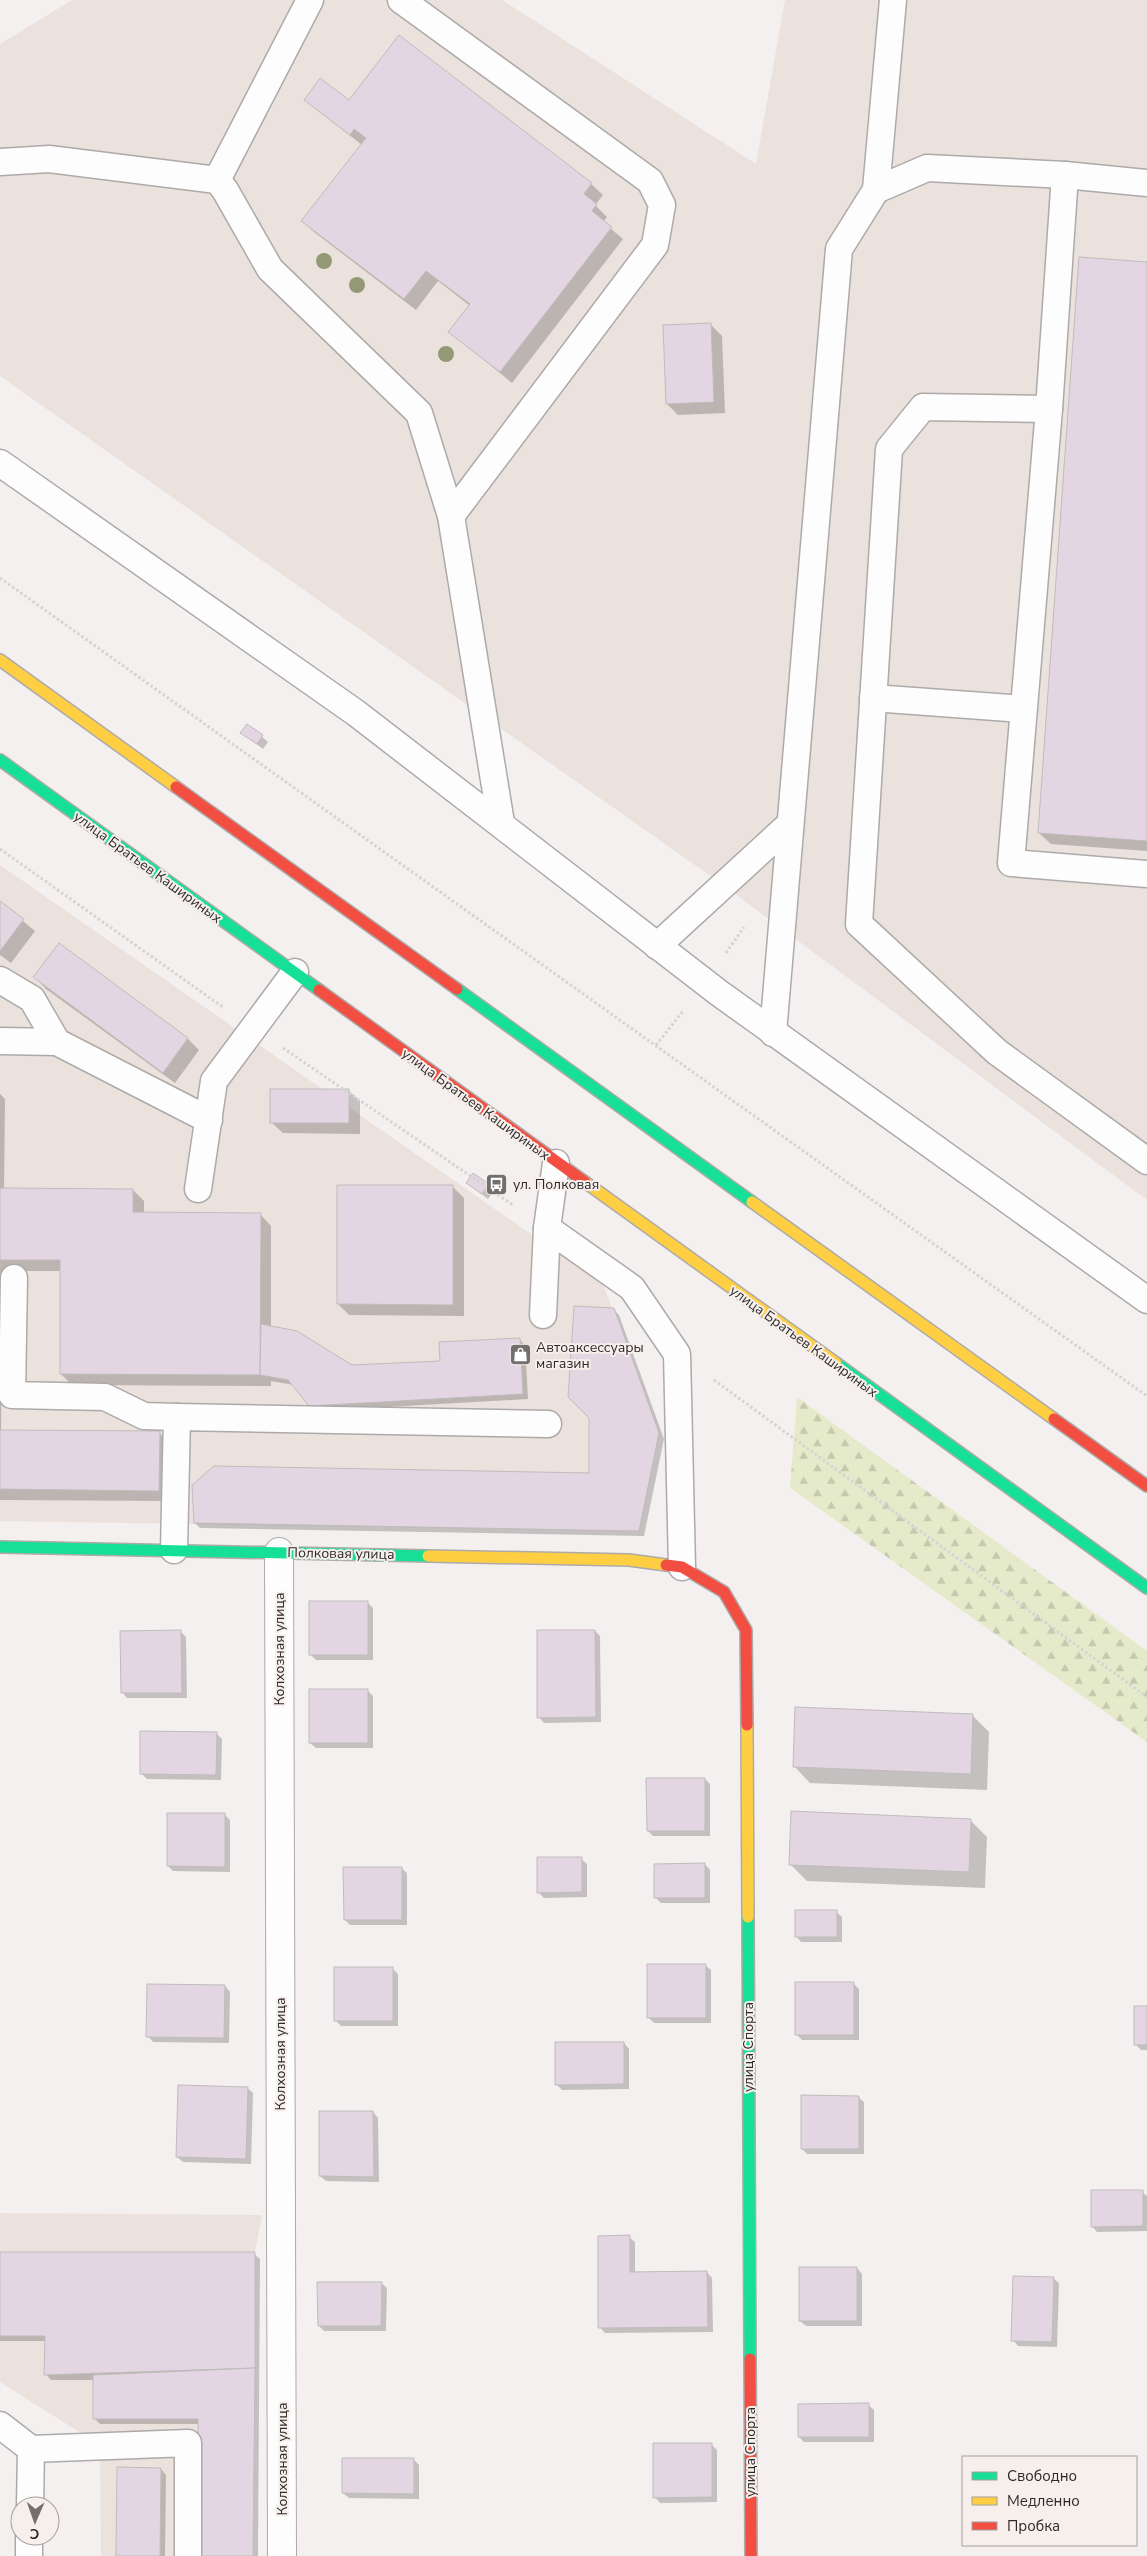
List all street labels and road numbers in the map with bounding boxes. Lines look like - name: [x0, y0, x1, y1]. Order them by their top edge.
- street label: улица Братьев Кашириных: [70, 807, 226, 928]
- street label: улица Братьев Кашириных: [398, 1044, 554, 1165]
- street label: улица Братьев Кашириных: [726, 1281, 882, 1402]
- street label: Полковая улица: [287, 1543, 395, 1564]
- street label: Колхозная улица: [270, 1593, 289, 1705]
- street label: Колхозная улица: [271, 1998, 290, 2110]
- street label: улица Спорта: [739, 2002, 758, 2092]
- street label: Колхозная улица: [273, 2403, 292, 2515]
- street label: улица Спорта: [741, 2407, 760, 2497]

